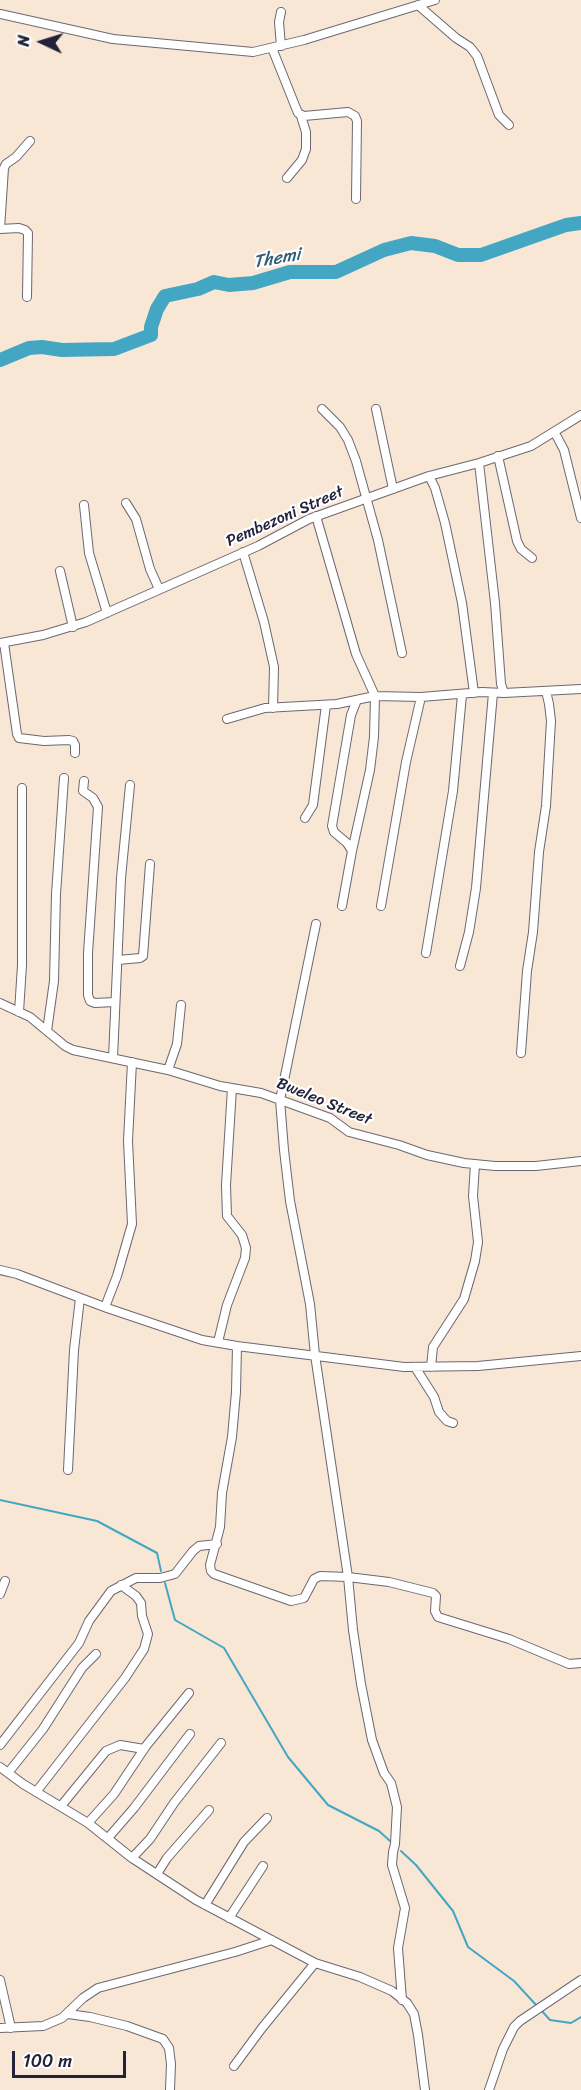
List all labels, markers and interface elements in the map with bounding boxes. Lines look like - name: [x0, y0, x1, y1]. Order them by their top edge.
- north arrow: [12, 12, 72, 72]
- text: N: [9, 34, 38, 47]
- water label: Themi: [252, 244, 302, 274]
- street label: Pembezoni Street: [223, 483, 347, 551]
- street label: Bweleo Street: [274, 1074, 374, 1130]
- scale bar: [15, 2039, 129, 2077]
- text: 100 m: [23, 2045, 72, 2077]

